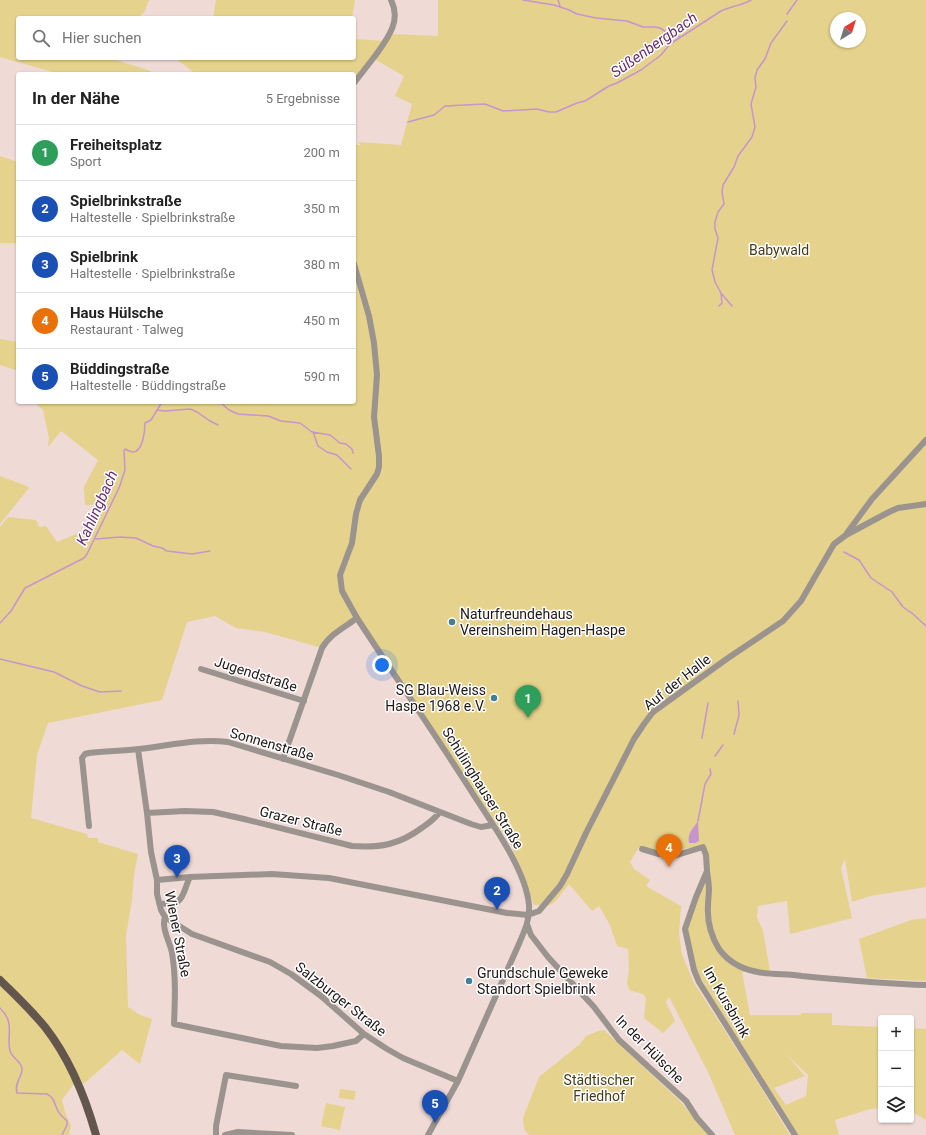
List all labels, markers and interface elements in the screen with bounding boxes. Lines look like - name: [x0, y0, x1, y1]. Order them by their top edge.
- water label: Süßenbergbach: [607, 8, 701, 82]
- north arrow: [830, 12, 866, 48]
- search box: [16, 16, 356, 60]
- icon: search: [30, 27, 52, 49]
- text: Hier suchen: [62, 29, 141, 47]
- text: In der Nähe: [32, 88, 120, 108]
- text: 5 Ergebnisse: [266, 91, 340, 106]
- text: Freiheitsplatz: [70, 136, 162, 154]
- text: 1: [41, 145, 49, 160]
- text: 200 m: [303, 145, 340, 160]
- text: Sport: [70, 154, 101, 169]
- text: Spielbrinkstraße: [70, 192, 182, 210]
- text: 2: [41, 201, 49, 216]
- text: 350 m: [303, 201, 340, 216]
- text: Haltestelle · Spielbrinkstraße: [70, 210, 235, 225]
- park label: Babywald: [749, 242, 809, 258]
- text: Spielbrink: [70, 248, 138, 266]
- text: 3: [41, 257, 49, 272]
- text: 380 m: [303, 257, 340, 272]
- text: Haltestelle · Spielbrinkstraße: [70, 266, 235, 281]
- text: Haus Hülsche: [70, 304, 163, 322]
- text: 4: [41, 313, 49, 328]
- text: 450 m: [303, 313, 340, 328]
- text: Restaurant · Talweg: [70, 322, 184, 337]
- text: Büddingstraße: [70, 360, 169, 378]
- text: 5: [41, 369, 49, 384]
- text: 590 m: [303, 369, 340, 384]
- text: Haltestelle · Büddingstraße: [70, 378, 226, 393]
- water label: Kahlingbach: [72, 468, 122, 548]
- place label: Naturfreundehaus Vereinsheim Hagen-Haspe: [460, 606, 625, 638]
- marker: Naturfreundehaus Vereinsheim Hagen-Haspe: [447, 617, 457, 627]
- street label: Auf der Halle: [640, 651, 714, 713]
- street label: Jugendstraße: [213, 653, 299, 695]
- your location: [372, 655, 392, 675]
- place label: SG Blau-Weiss Haspe 1968 e.V.: [385, 682, 486, 714]
- pin: 1: [515, 685, 541, 718]
- marker: SG Blau-Weiss Haspe 1968 e.V.: [489, 693, 499, 703]
- street label: Sonnenstraße: [228, 724, 316, 764]
- street label: Schülinghauser Straße: [439, 724, 527, 852]
- street label: Grazer Straße: [258, 803, 344, 839]
- pin: 4: [656, 834, 682, 867]
- pin: 3: [164, 845, 190, 878]
- pin: 2: [484, 877, 510, 910]
- street label: Wiener Straße: [162, 890, 194, 978]
- street label: Salzburger Straße: [292, 959, 390, 1039]
- street label: Im Kursbrink: [700, 964, 754, 1041]
- place label: Grundschule Geweke Standort Spielbrink: [477, 965, 608, 997]
- marker: Grundschule Geweke Standort Spielbrink: [464, 976, 474, 986]
- street label: In der Hülsche: [613, 1012, 687, 1086]
- map controls: [878, 1015, 914, 1123]
- button: +: [878, 1015, 914, 1051]
- button: −: [878, 1051, 914, 1087]
- park label: Städtischer Friedhof: [564, 1072, 635, 1104]
- button: layers: [878, 1087, 914, 1123]
- pin: 5: [422, 1090, 448, 1123]

